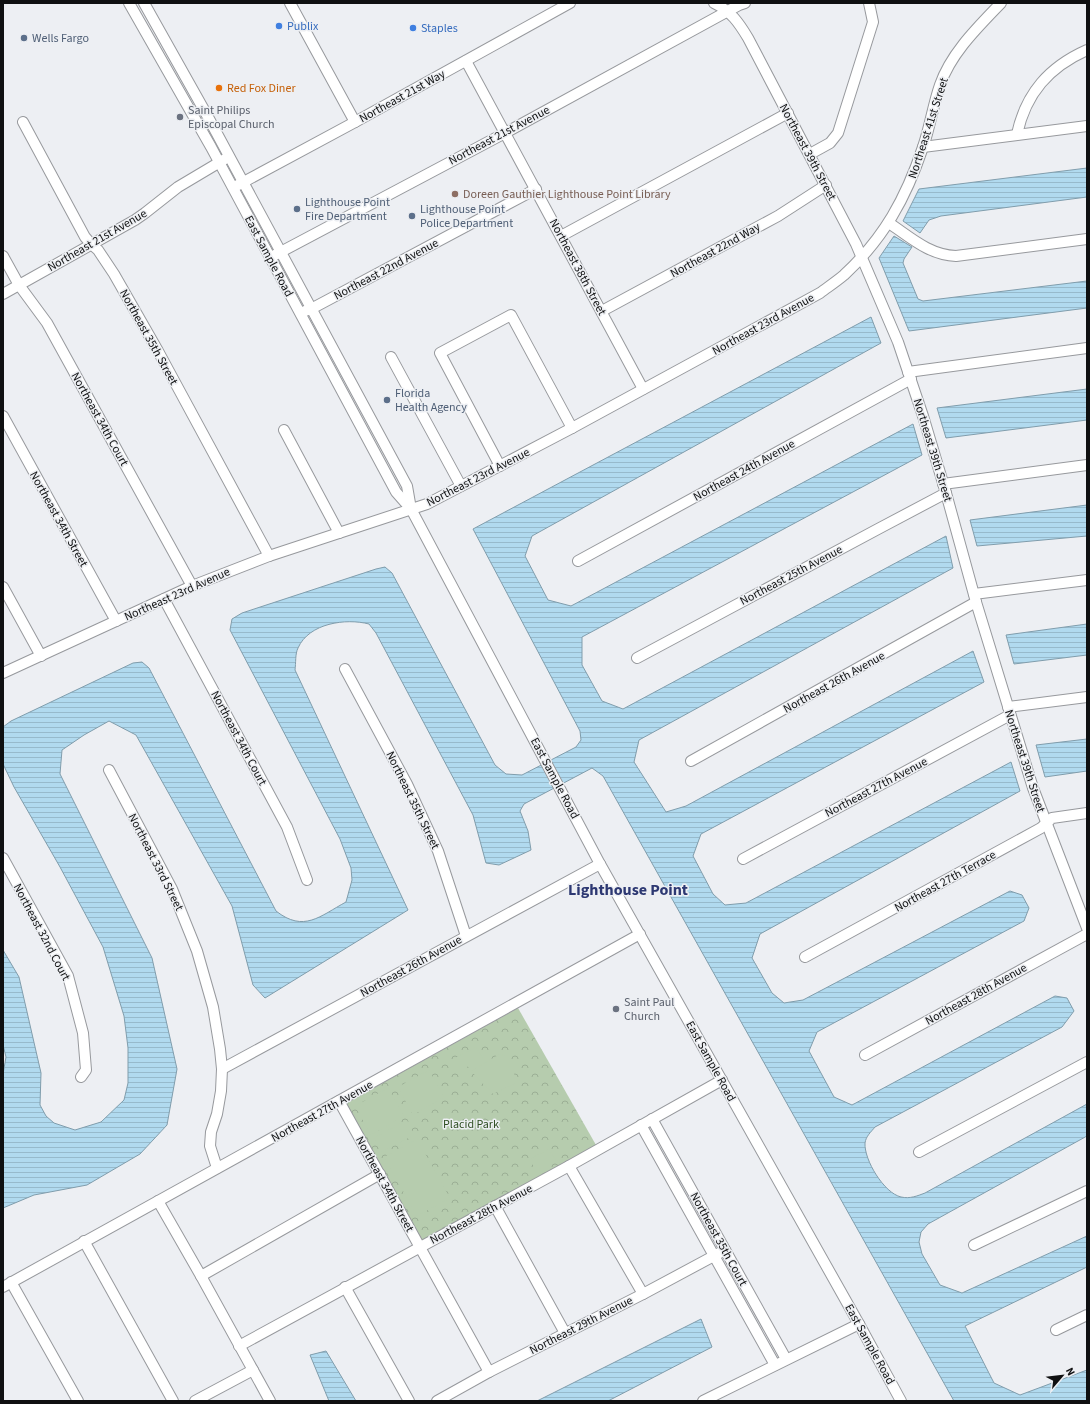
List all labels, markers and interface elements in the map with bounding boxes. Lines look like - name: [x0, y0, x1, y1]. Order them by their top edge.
- place label: Publix: [287, 18, 319, 35]
- place label: Staples: [421, 20, 458, 37]
- marker: Publix: [274, 21, 284, 31]
- marker: Staples: [408, 23, 418, 33]
- place label: Wells Fargo: [32, 30, 89, 47]
- marker: Wells Fargo: [19, 33, 29, 43]
- street label: Northeast 21st Way: [356, 66, 449, 127]
- street label: Northeast 41st Street: [904, 75, 953, 181]
- place label: Red Fox Diner: [227, 80, 296, 97]
- marker: Red Fox Diner: [214, 83, 224, 93]
- street label: Northeast 39th Street: [775, 101, 840, 203]
- place label: Saint Philips Episcopal Church: [188, 102, 275, 133]
- street label: Northeast 21st Avenue: [446, 102, 553, 169]
- marker: Saint Philips Episcopal Church: [175, 112, 185, 122]
- place label: Doreen Gauthier Lighthouse Point Library: [463, 186, 671, 203]
- marker: Doreen Gauthier Lighthouse Point Library: [450, 189, 460, 199]
- place label: Lighthouse Point Fire Department: [305, 194, 390, 225]
- place label: Lighthouse Point Police Department: [420, 201, 513, 232]
- marker: Lighthouse Point Fire Department: [292, 204, 302, 214]
- street label: Northeast 21st Avenue: [44, 205, 150, 276]
- marker: Lighthouse Point Police Department: [407, 211, 417, 221]
- street label: East Sample Road: [240, 213, 297, 300]
- street label: Northeast 38th Street: [545, 216, 610, 318]
- street label: Northeast 22nd Way: [667, 218, 764, 282]
- street label: Northeast 22nd Avenue: [331, 235, 442, 304]
- street label: Northeast 35th Street: [115, 286, 182, 388]
- street label: Northeast 23rd Avenue: [709, 289, 817, 360]
- street label: Northeast 34th Court: [67, 369, 132, 469]
- place label: Florida Health Agency: [395, 385, 467, 416]
- marker: Florida Health Agency: [382, 395, 392, 405]
- street label: Northeast 39th Street: [909, 396, 956, 504]
- street label: Northeast 24th Avenue: [690, 435, 798, 506]
- street label: Northeast 23rd Avenue: [424, 444, 533, 511]
- street label: Northeast 34th Street: [25, 468, 92, 570]
- street label: Northeast 25th Avenue: [737, 541, 846, 610]
- street label: Northeast 23rd Avenue: [122, 563, 233, 625]
- street label: Northeast 26th Avenue: [780, 647, 888, 718]
- street label: Northeast 34th Court: [206, 688, 271, 789]
- street label: Northeast 39th Street: [1000, 708, 1049, 815]
- street label: East Sample Road: [526, 735, 583, 822]
- street label: Northeast 35th Street: [381, 748, 444, 852]
- street label: Northeast 27th Avenue: [822, 753, 931, 822]
- street label: Northeast 33rd Street: [124, 811, 187, 914]
- street label: Northeast 27th Terrace: [891, 846, 999, 916]
- district label: Lighthouse Point: [568, 879, 688, 901]
- street label: Northeast 32nd Court: [9, 881, 74, 984]
- street label: Northeast 26th Avenue: [357, 931, 465, 1002]
- street label: Northeast 28th Avenue: [922, 959, 1030, 1030]
- place label: Saint Paul Church: [624, 994, 674, 1025]
- marker: Saint Paul Church: [611, 1004, 621, 1014]
- street label: East Sample Road: [681, 1018, 740, 1105]
- street label: Northeast 27th Avenue: [268, 1076, 376, 1147]
- park label: Placid Park: [443, 1116, 499, 1133]
- street label: Northeast 34th Street: [351, 1133, 418, 1235]
- street label: Northeast 28th Avenue: [427, 1180, 536, 1249]
- street label: Northeast 35th Court: [686, 1189, 751, 1289]
- street label: Northeast 29th Avenue: [527, 1292, 636, 1359]
- street label: East Sample Road: [840, 1301, 899, 1388]
- north arrow: [1042, 1356, 1082, 1396]
- text: N: [1062, 1365, 1079, 1378]

